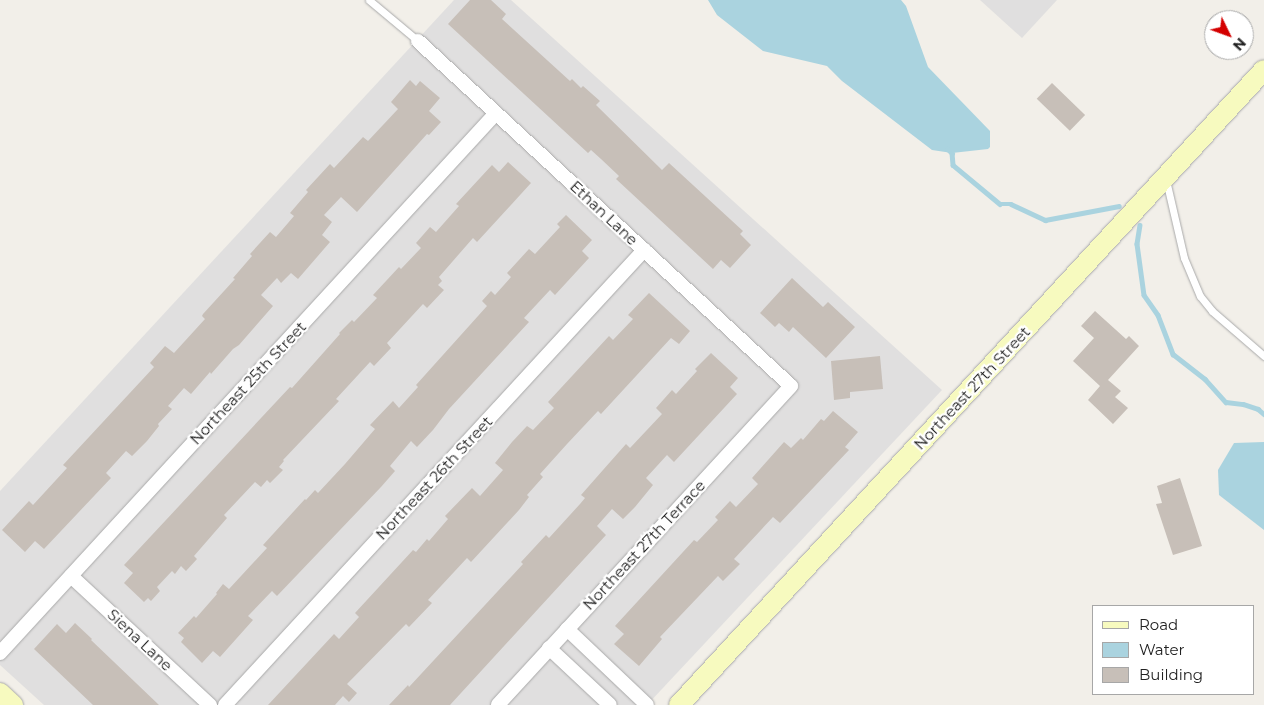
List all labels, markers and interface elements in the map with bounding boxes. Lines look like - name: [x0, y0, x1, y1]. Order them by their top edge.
- north arrow: [1204, 10, 1254, 60]
- text: N: [1229, 34, 1250, 55]
- street label: Ethan Lane: [566, 177, 642, 249]
- street label: Northeast 25th Street: [186, 318, 310, 448]
- street label: Northeast 27th Street: [910, 323, 1034, 453]
- street label: Northeast 26th Street: [372, 413, 496, 543]
- street label: Northeast 27th Terrace: [579, 476, 709, 614]
- street label: Siena Lane: [104, 605, 176, 675]
- legend: [1092, 605, 1254, 695]
- text: Road: [1139, 615, 1178, 634]
- text: Water: [1139, 640, 1185, 659]
- text: Building: [1139, 665, 1203, 684]

